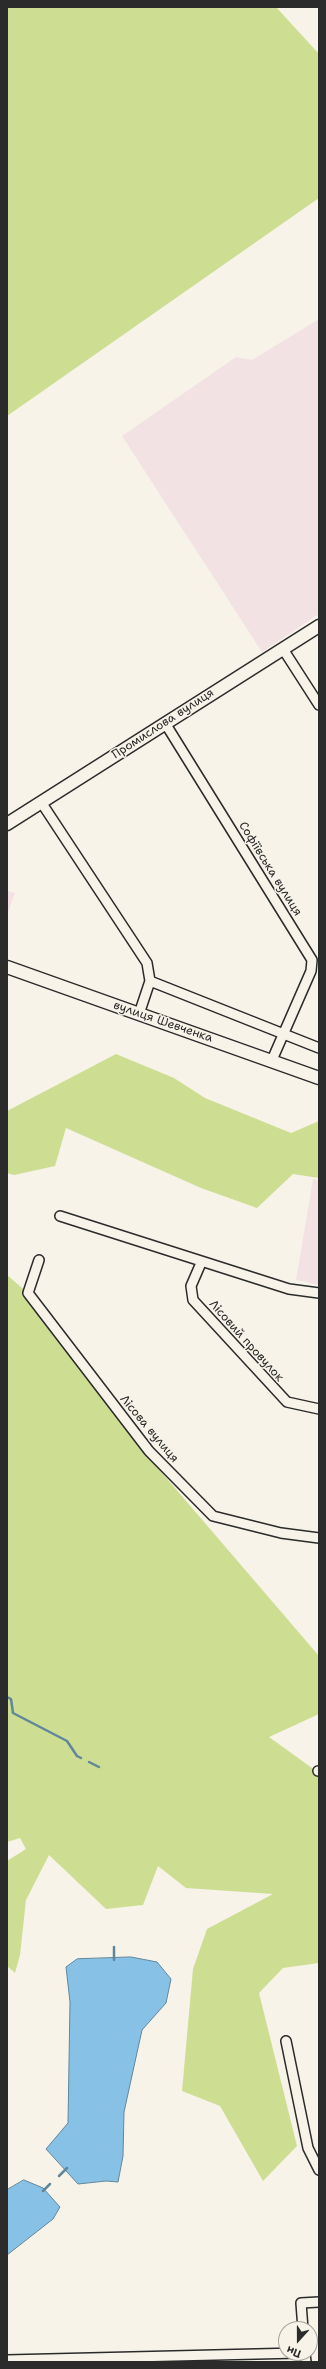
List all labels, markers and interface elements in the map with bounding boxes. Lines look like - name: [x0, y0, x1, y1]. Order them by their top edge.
- street label: Промислова вулиця: [109, 686, 217, 762]
- street label: Софіївська вулиця: [235, 819, 305, 919]
- street label: вулиця Шевченка: [111, 998, 215, 1046]
- street label: Лісовий провулок: [206, 1297, 286, 1385]
- street label: Лісова вулиця: [117, 1392, 181, 1466]
- north arrow: [278, 2321, 318, 2361]
- text: Пн: [284, 2342, 303, 2361]

